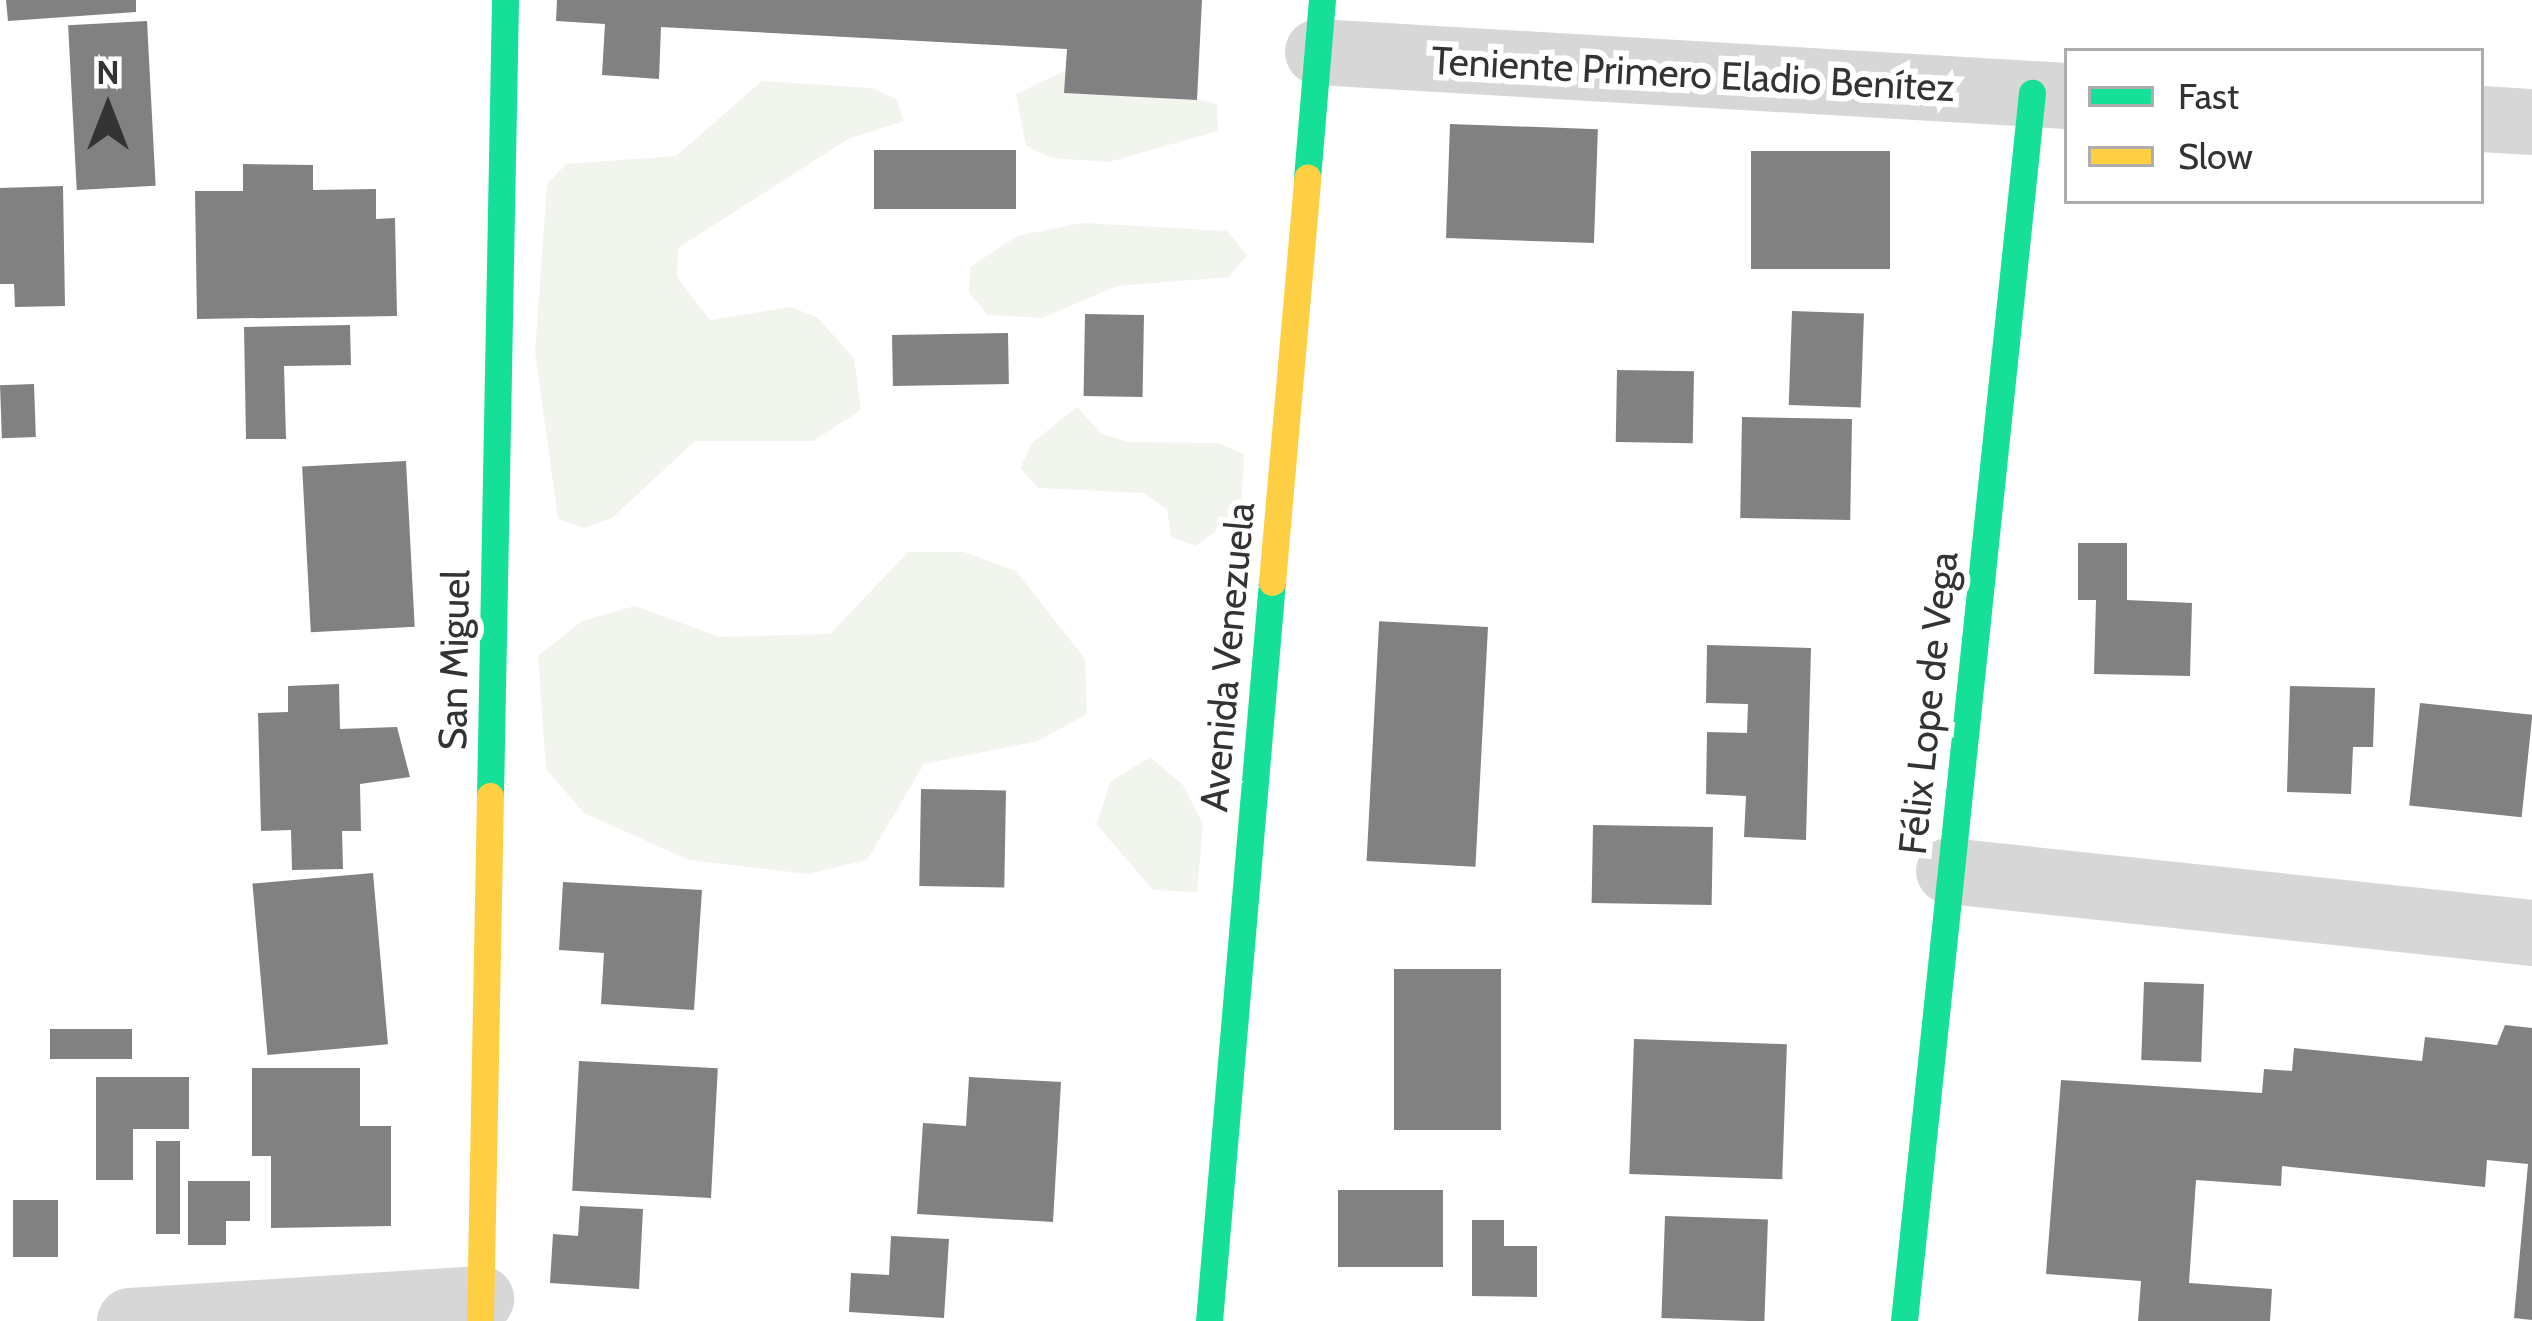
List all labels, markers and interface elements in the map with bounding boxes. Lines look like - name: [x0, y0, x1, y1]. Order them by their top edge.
- street label: Teniente Primero Eladio Benítez: [1430, 37, 1956, 111]
- north arrow: [48, 48, 168, 168]
- legend: [2064, 48, 2484, 204]
- text: N: [96, 52, 120, 92]
- text: Fast: [2178, 74, 2239, 118]
- text: Slow: [2178, 134, 2253, 178]
- street label: Avenida Venezuela: [1190, 500, 1264, 814]
- street label: Félix Lope de Vega: [1889, 549, 1967, 857]
- street label: San Miguel: [429, 569, 479, 751]

